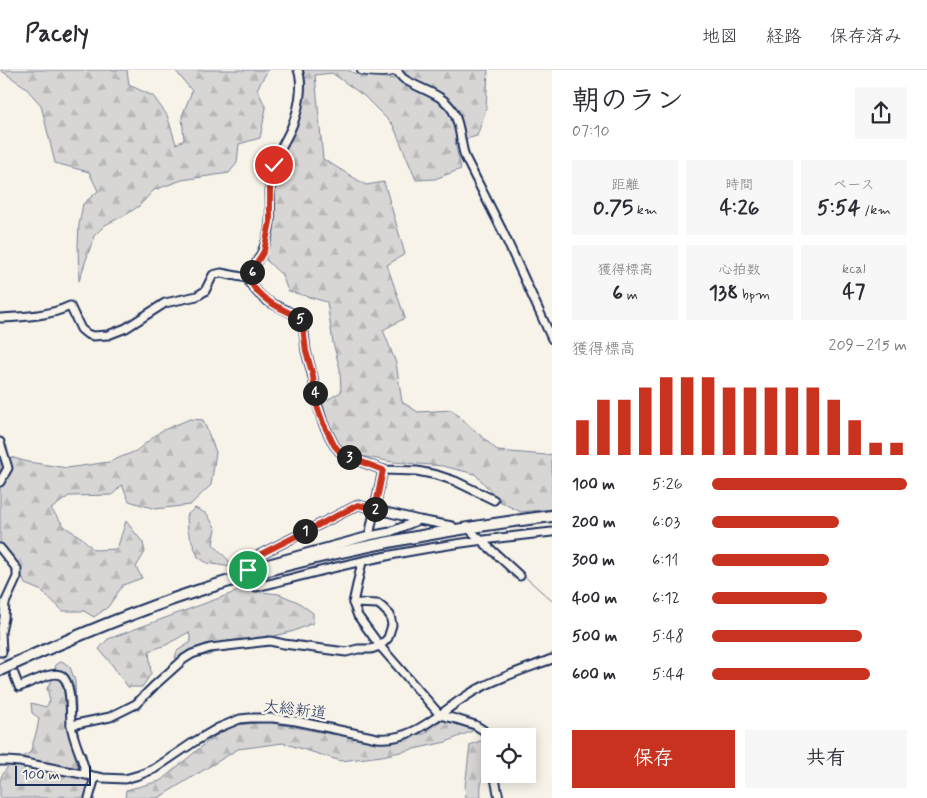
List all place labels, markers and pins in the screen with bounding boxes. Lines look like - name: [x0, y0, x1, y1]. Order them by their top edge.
- pin: [253, 144, 295, 186]
- pin: 6: [240, 260, 264, 284]
- pin: 5: [288, 306, 312, 332]
- pin: 4: [302, 380, 328, 406]
- pin: 3: [336, 444, 362, 470]
- pin: 2: [362, 496, 388, 522]
- pin: 1: [292, 518, 318, 544]
- pin: [227, 549, 269, 591]

